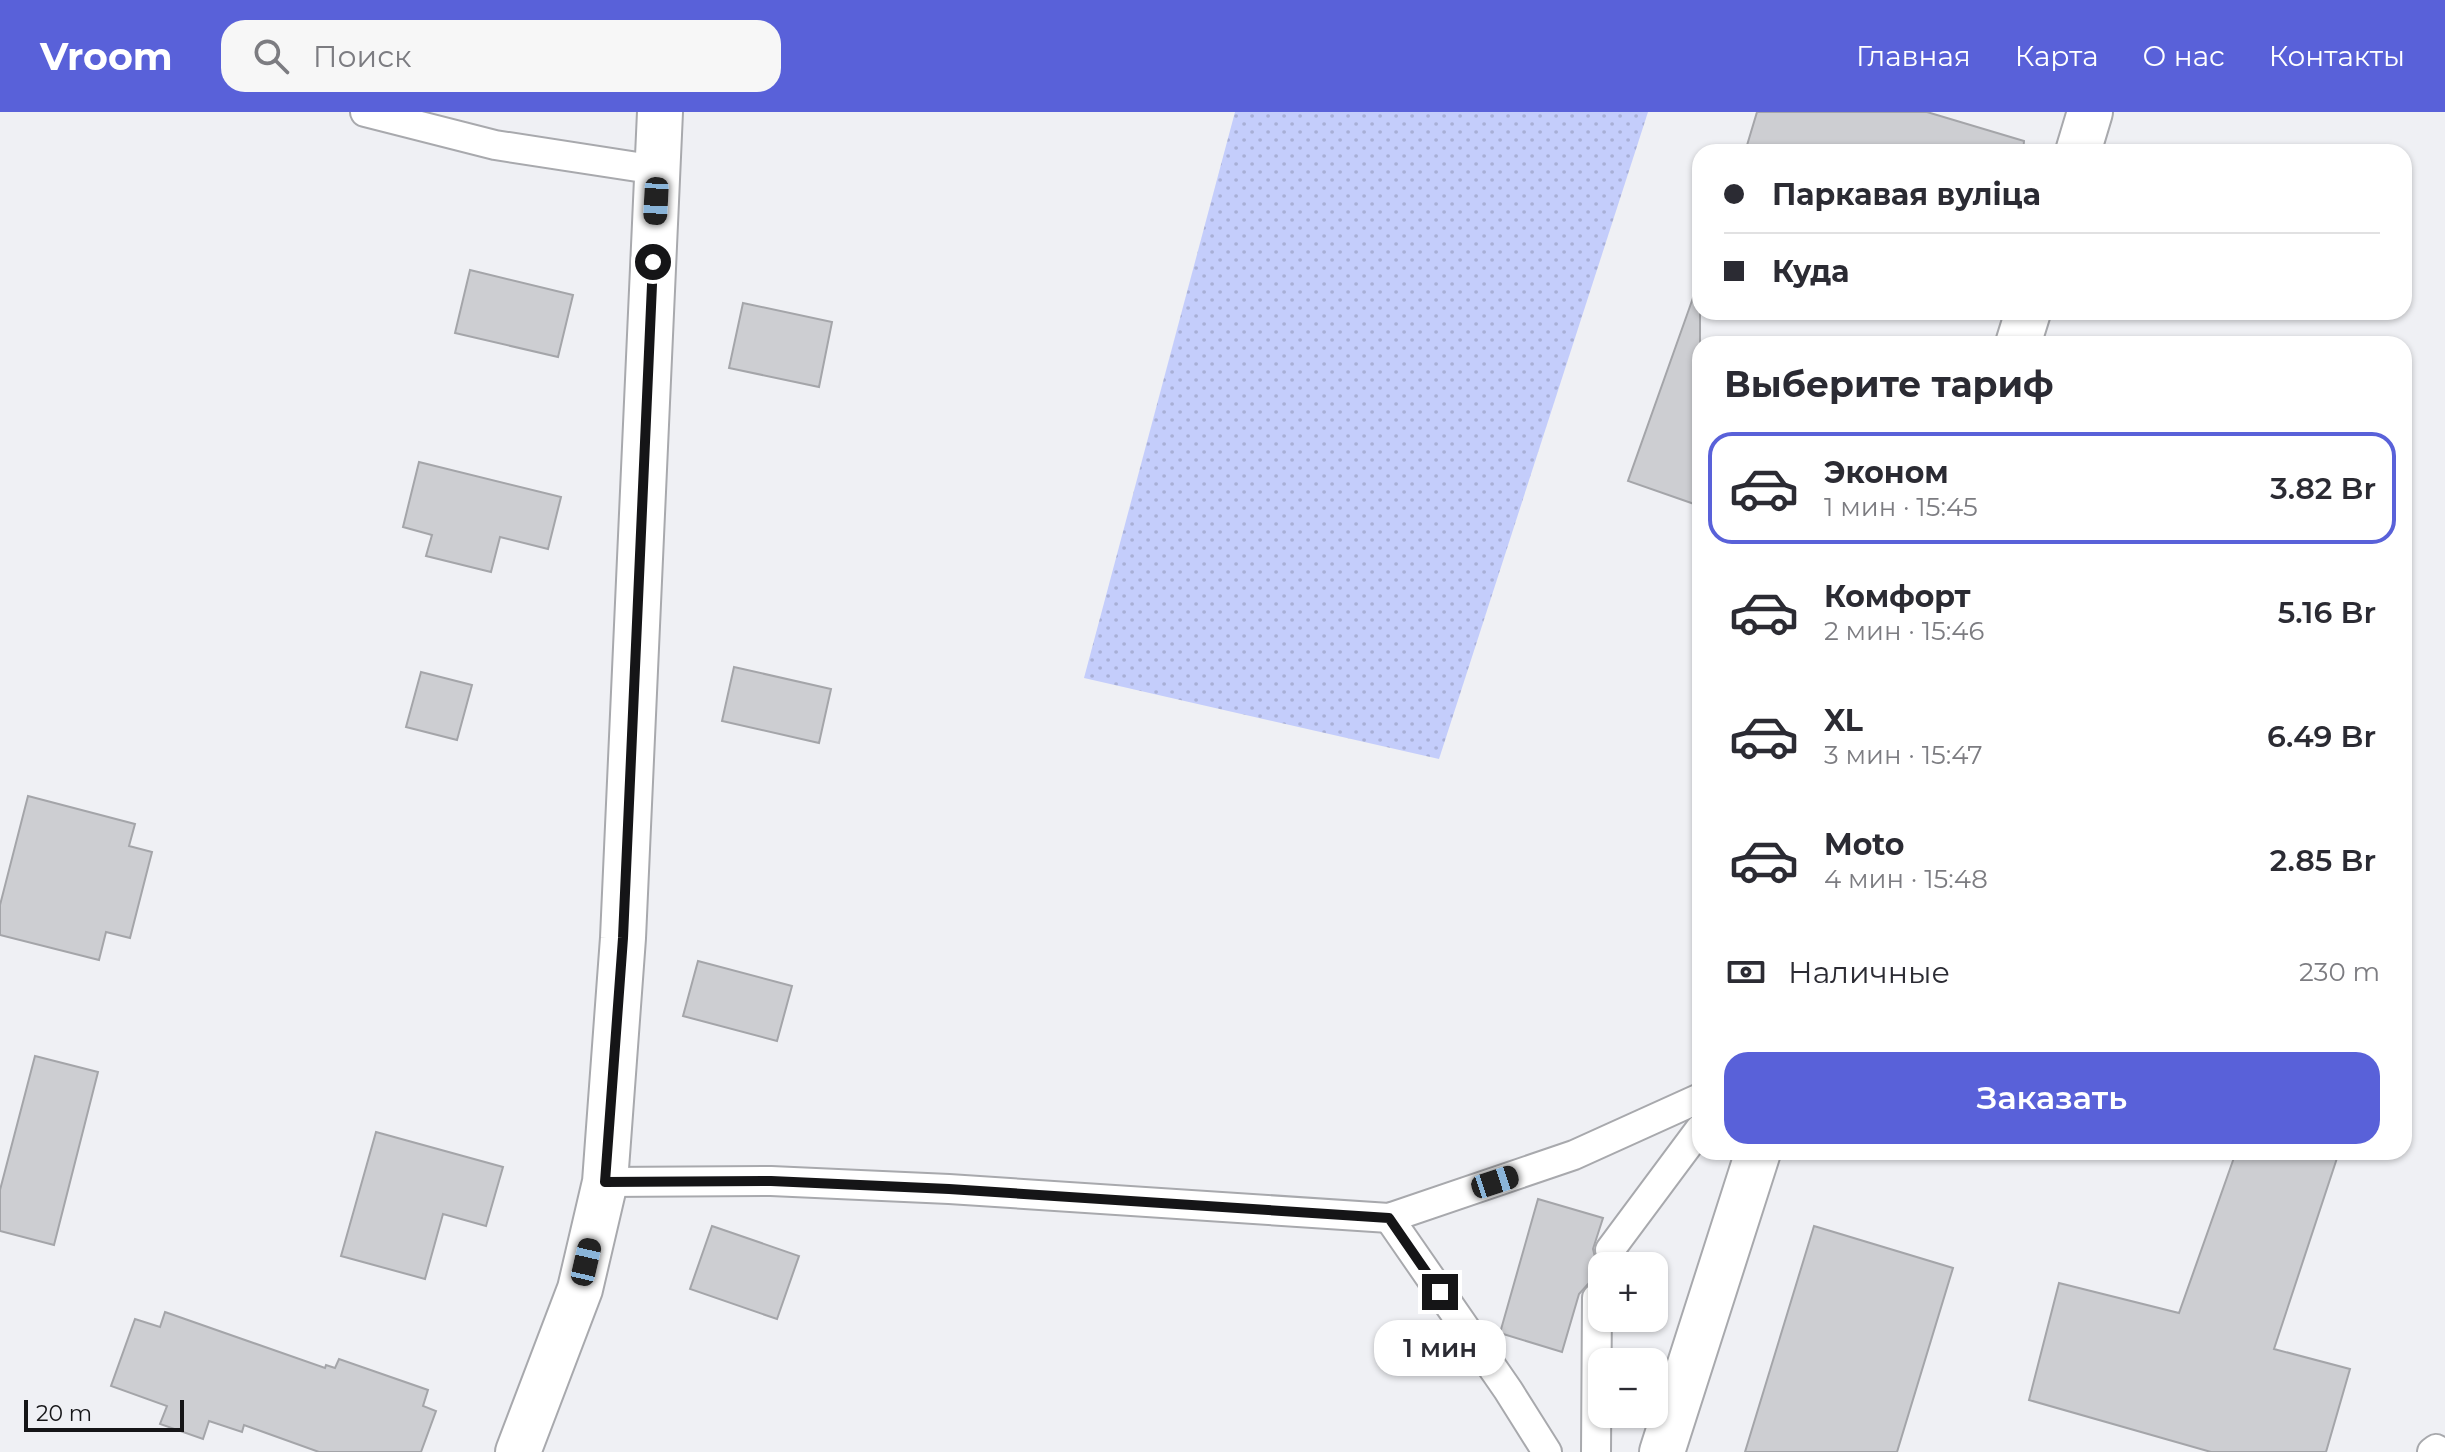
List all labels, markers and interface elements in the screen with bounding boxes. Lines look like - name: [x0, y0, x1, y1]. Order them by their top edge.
- search box: [221, 20, 781, 92]
- text: Vroom: [40, 33, 173, 80]
- icon: search: [249, 34, 293, 78]
- text: Поиск: [313, 38, 412, 75]
- text: Главная: [1856, 39, 1971, 73]
- text: Карта: [2015, 39, 2099, 73]
- text: О нас: [2143, 39, 2225, 73]
- text: Контакты: [2269, 39, 2405, 73]
- car: [643, 176, 669, 226]
- text: Паркавая вуліца: [1772, 176, 2041, 213]
- route start: [635, 244, 671, 280]
- text: Куда: [1772, 253, 1849, 290]
- text: Выберите тариф: [1724, 362, 2054, 406]
- icon: car: [1728, 452, 1800, 524]
- text: Эконом: [1824, 454, 1949, 491]
- text: 3.82 Br: [2270, 470, 2376, 507]
- text: 1 мин · 15:45: [1824, 491, 1978, 523]
- icon: car: [1728, 576, 1800, 648]
- text: Комфорт: [1824, 578, 1971, 615]
- text: 5.16 Br: [2278, 594, 2376, 631]
- text: 2 мин · 15:46: [1824, 615, 1984, 647]
- icon: car: [1728, 700, 1800, 772]
- text: XL: [1824, 702, 1863, 739]
- text: 6.49 Br: [2267, 718, 2376, 755]
- text: 3 мин · 15:47: [1824, 739, 1982, 771]
- icon: car: [1728, 824, 1800, 896]
- text: Moto: [1824, 826, 1905, 863]
- text: 2.85 Br: [2270, 842, 2376, 879]
- text: 4 мин · 15:48: [1824, 863, 1988, 895]
- icon: cash: [1724, 950, 1768, 994]
- text: Наличные: [1788, 954, 1950, 991]
- text: 230 m: [2299, 956, 2380, 988]
- button: Заказать: [1724, 1052, 2380, 1144]
- car: [1468, 1163, 1522, 1201]
- car: [569, 1236, 603, 1288]
- map controls: [1588, 1252, 1668, 1428]
- button: +: [1588, 1252, 1668, 1332]
- route end: [1422, 1274, 1458, 1310]
- callout: 1 мин: [1374, 1320, 1506, 1376]
- text: 1 мин: [1403, 1332, 1477, 1364]
- button: −: [1588, 1348, 1668, 1428]
- scale bar: [24, 1396, 184, 1432]
- text: 20 m: [36, 1400, 92, 1427]

